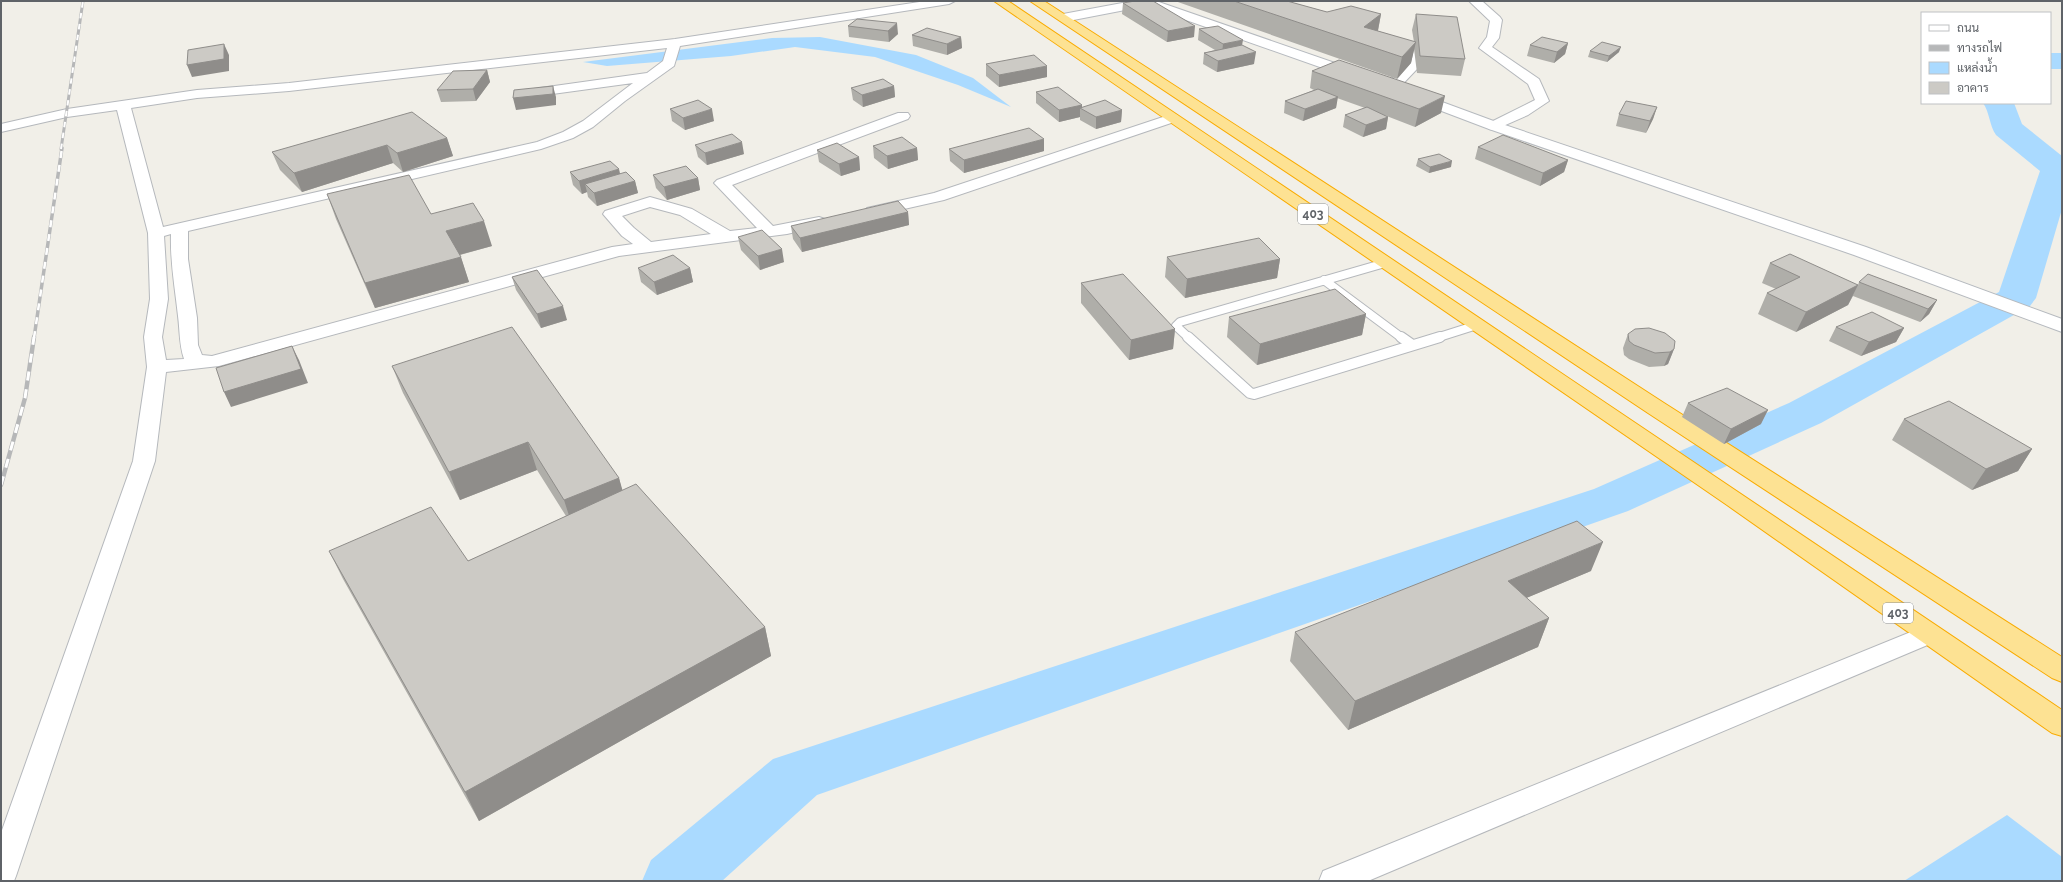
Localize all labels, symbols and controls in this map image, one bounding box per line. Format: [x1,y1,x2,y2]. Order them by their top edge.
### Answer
legend [1921,12,2051,104]
text: ถนน [1957,21,1980,35]
text: ทางรถไฟ [1957,40,2002,55]
text: แหล่งน้ำ [1957,57,1997,75]
text: อาคาร [1957,81,1989,95]
road number: 403 [1298,204,1328,224]
road number: 403 [1883,603,1913,623]

